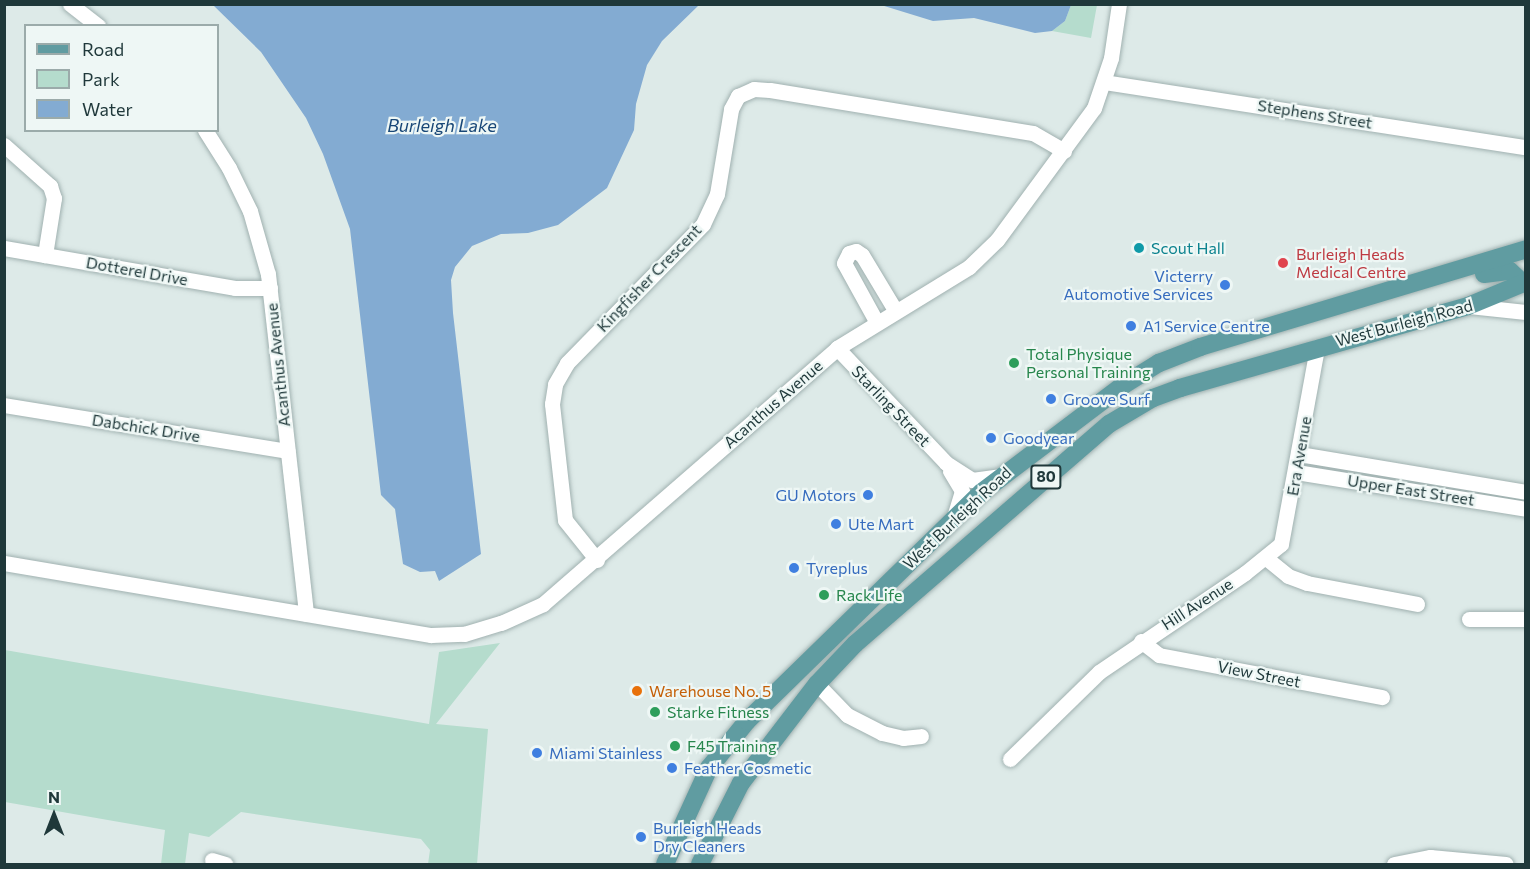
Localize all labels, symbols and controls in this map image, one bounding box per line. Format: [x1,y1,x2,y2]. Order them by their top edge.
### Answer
legend [24,24,219,132]
text: Road [82,38,124,60]
text: Park [82,68,120,90]
street label: Stephens Street [1256,95,1374,133]
text: Water [82,98,133,120]
water label: Burleigh Lake [387,114,497,136]
street label: Kingfisher Crescent [593,220,705,336]
place label: Scout Hall [1151,238,1225,258]
marker: Scout Hall [1132,241,1146,255]
place label: Burleigh Heads Medical Centre [1296,244,1406,282]
street label: Dotterel Drive [85,253,189,289]
marker: Burleigh Heads Medical Centre [1274,254,1292,272]
place label: Victerry Automotive Services [1064,266,1213,304]
marker: Victerry Automotive Services [1218,278,1232,292]
street label: West Burleigh Road [1333,295,1475,351]
street label: Acanthus Avenue [262,302,294,428]
place label: A1 Service Centre [1143,316,1270,336]
marker: A1 Service Centre [1124,319,1138,333]
place label: Total Physique Personal Training [1026,344,1151,382]
street label: Acanthus Avenue [720,356,826,452]
marker: Total Physique Personal Training [1007,356,1021,370]
street label: Starling Street [848,362,934,450]
place label: Groove Surf [1063,389,1150,409]
marker: Groove Surf [1044,392,1058,406]
street label: Dabchick Drive [91,410,201,446]
street label: Era Avenue [1283,415,1315,497]
place label: Goodyear [1003,428,1074,448]
marker: Goodyear [984,431,998,445]
street label: West Burleigh Road [899,463,1015,573]
road number: 80 [1030,465,1062,489]
street label: Upper East Street [1346,470,1476,510]
place label: GU Motors [775,485,856,505]
marker: GU Motors [861,488,875,502]
place label: Ute Mart [848,514,914,534]
marker: Ute Mart [829,517,843,531]
place label: Tyreplus [806,558,868,578]
marker: Tyreplus [787,561,801,575]
street label: Hill Avenue [1158,574,1236,634]
place label: Rack Life [836,585,902,605]
marker: Rack Life [817,588,831,602]
street label: View Street [1216,657,1302,691]
place label: Warehouse No. 5 [649,681,771,701]
marker: Warehouse No. 5 [630,684,644,698]
place label: Starke Fitness [667,702,769,722]
marker: Starke Fitness [648,705,662,719]
place label: F45 Training [687,736,777,756]
marker: F45 Training [668,739,682,753]
place label: Miami Stainless [549,743,662,763]
marker: Miami Stainless [530,746,544,760]
place label: Feather Cosmetic [684,758,812,778]
marker: Feather Cosmetic [665,761,679,775]
north arrow [24,785,84,845]
text: N [48,787,60,806]
place label: Burleigh Heads Dry Cleaners [653,818,761,856]
marker: Burleigh Heads Dry Cleaners [634,830,648,844]

